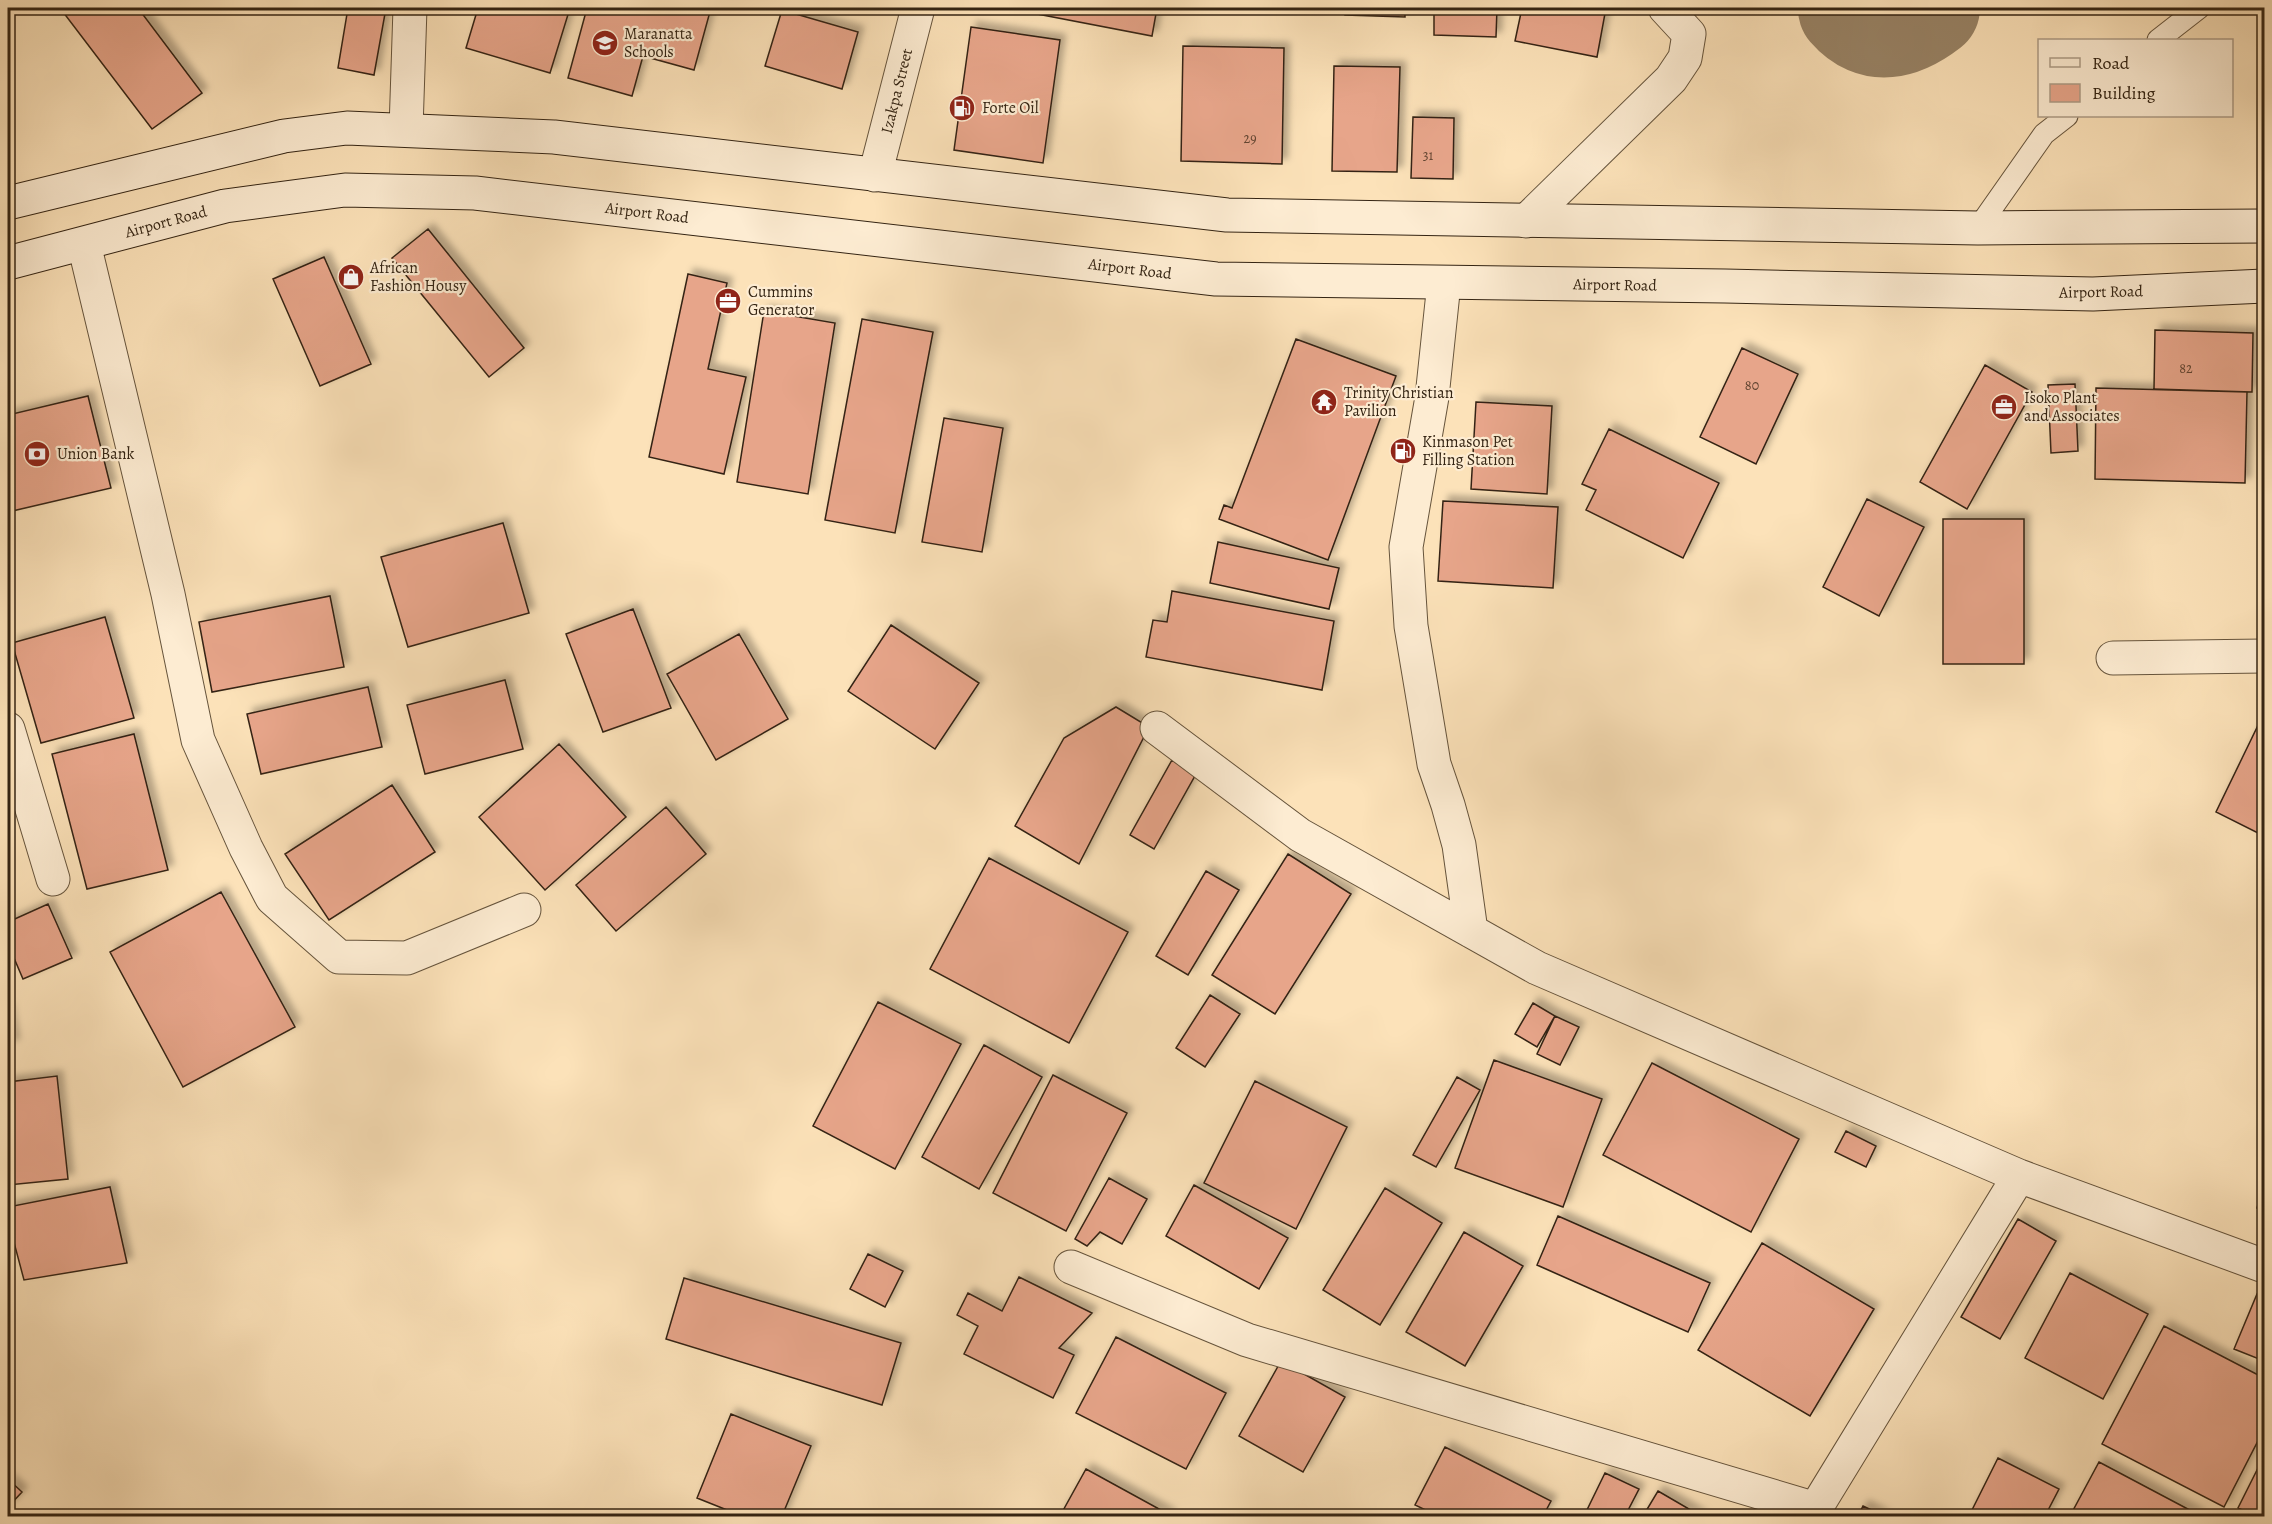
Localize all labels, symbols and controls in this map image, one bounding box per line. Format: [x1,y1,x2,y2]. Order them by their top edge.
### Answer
place label: Maranatta Schools [624,23,693,63]
school or university icon: Maranatta Schools [590,28,620,58]
legend [2038,39,2233,117]
street label: Izakpa Street [876,46,918,136]
text: Road [2092,51,2130,75]
text: Building [2092,81,2156,105]
fuel station icon: Forte Oil [947,93,977,123]
place label: Forte Oil [982,97,1039,119]
house number: 29 [1243,129,1257,148]
house number: 31 [1423,146,1434,165]
street label: Airport Road [603,197,690,229]
street label: Airport Road [122,200,210,244]
street label: Airport Road [1086,253,1173,285]
place label: African Fashion Housy [369,257,467,297]
shop icon: African Fashion Housy [336,262,366,292]
street label: Airport Road [1572,273,1658,297]
street label: Airport Road [2058,280,2144,304]
place label: Cummins Generator [748,281,814,321]
office icon: Cummins Generator [713,286,743,316]
house number: 82 [2179,359,2193,378]
house number: 80 [1745,376,1759,395]
place label: Trinity Christian Pavilion [1344,382,1454,422]
temple icon: Trinity Christian Pavilion [1309,387,1339,417]
place label: Isoko Plant and Associates [2024,387,2120,427]
office icon: Isoko Plant and Associates [1989,392,2019,422]
place label: Kinmason Pet Filling Station [1422,431,1515,471]
fuel station icon: Kinmason Pet Filling Station [1388,436,1418,466]
bank icon: Union Bank [22,439,52,469]
place label: Union Bank [57,443,135,465]

